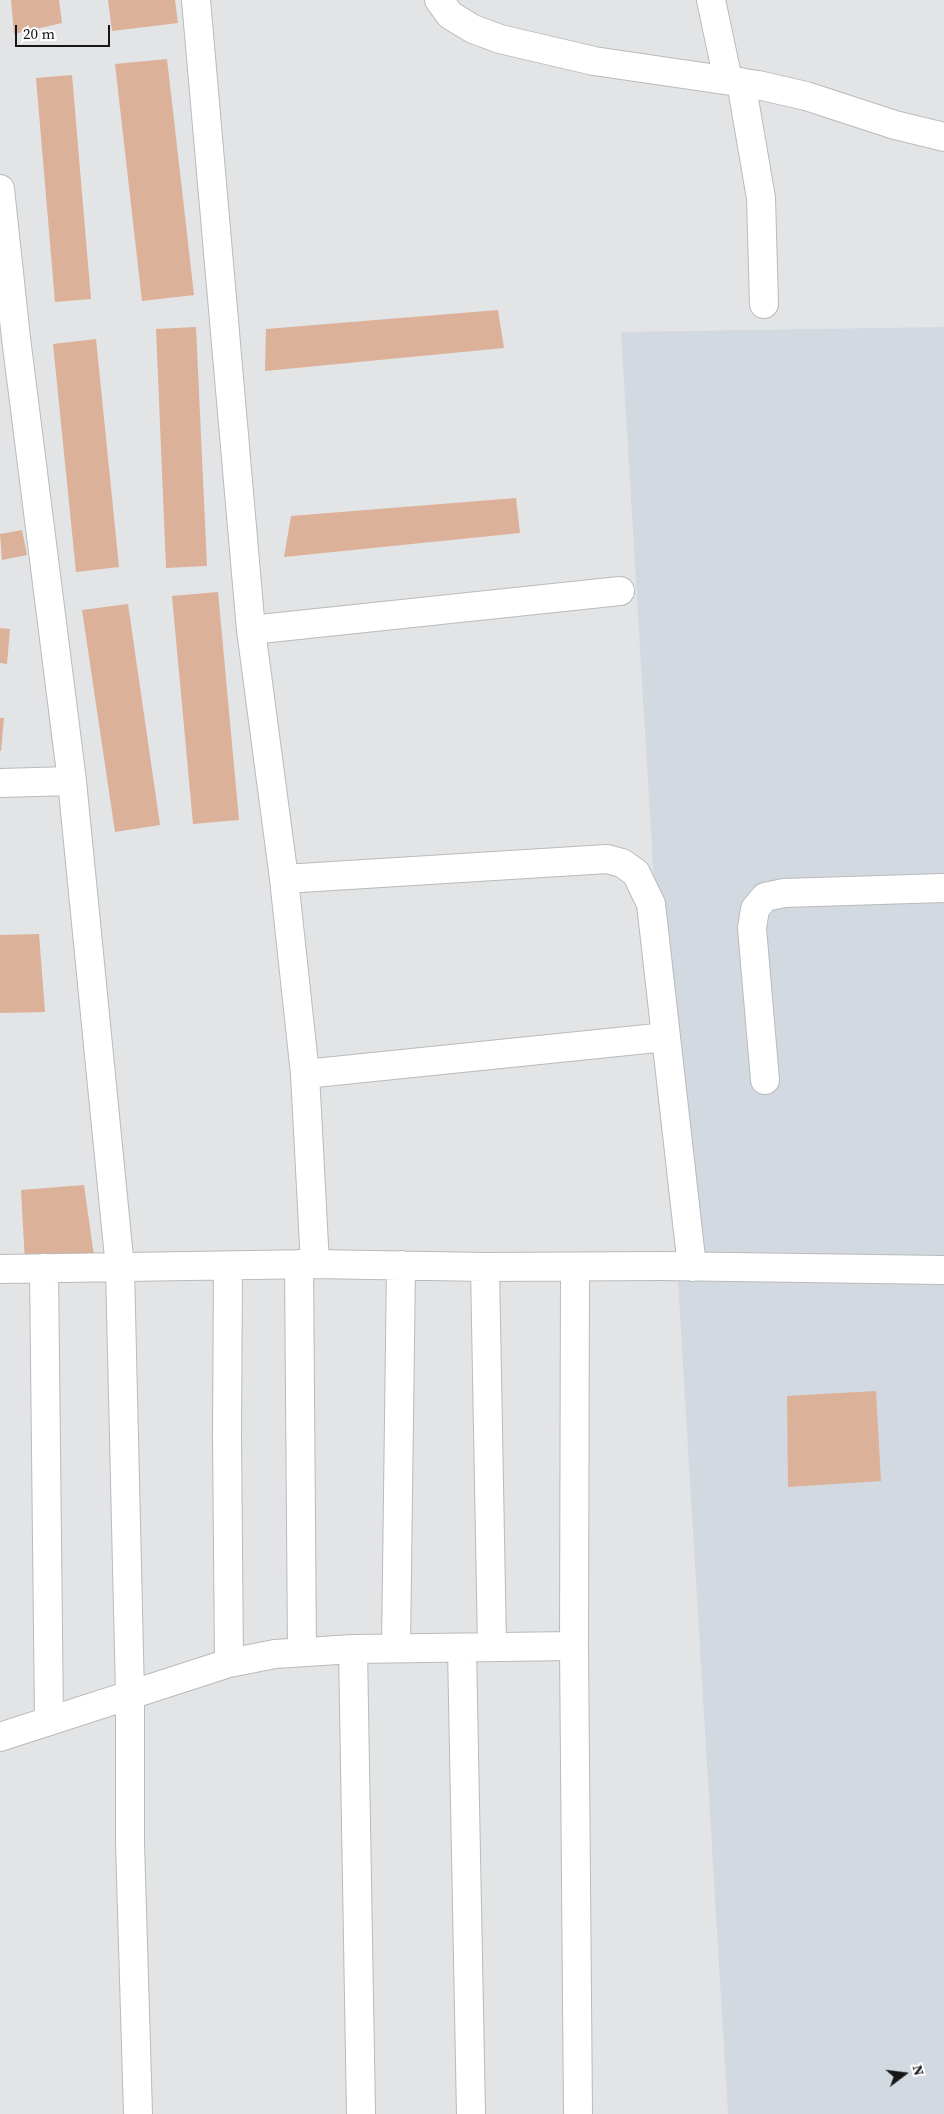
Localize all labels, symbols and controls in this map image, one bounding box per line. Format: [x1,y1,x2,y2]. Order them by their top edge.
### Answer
scale bar [18,15,112,47]
text: 20 m [23,23,55,44]
north arrow [879,2049,929,2099]
text: N [908,2063,929,2078]

